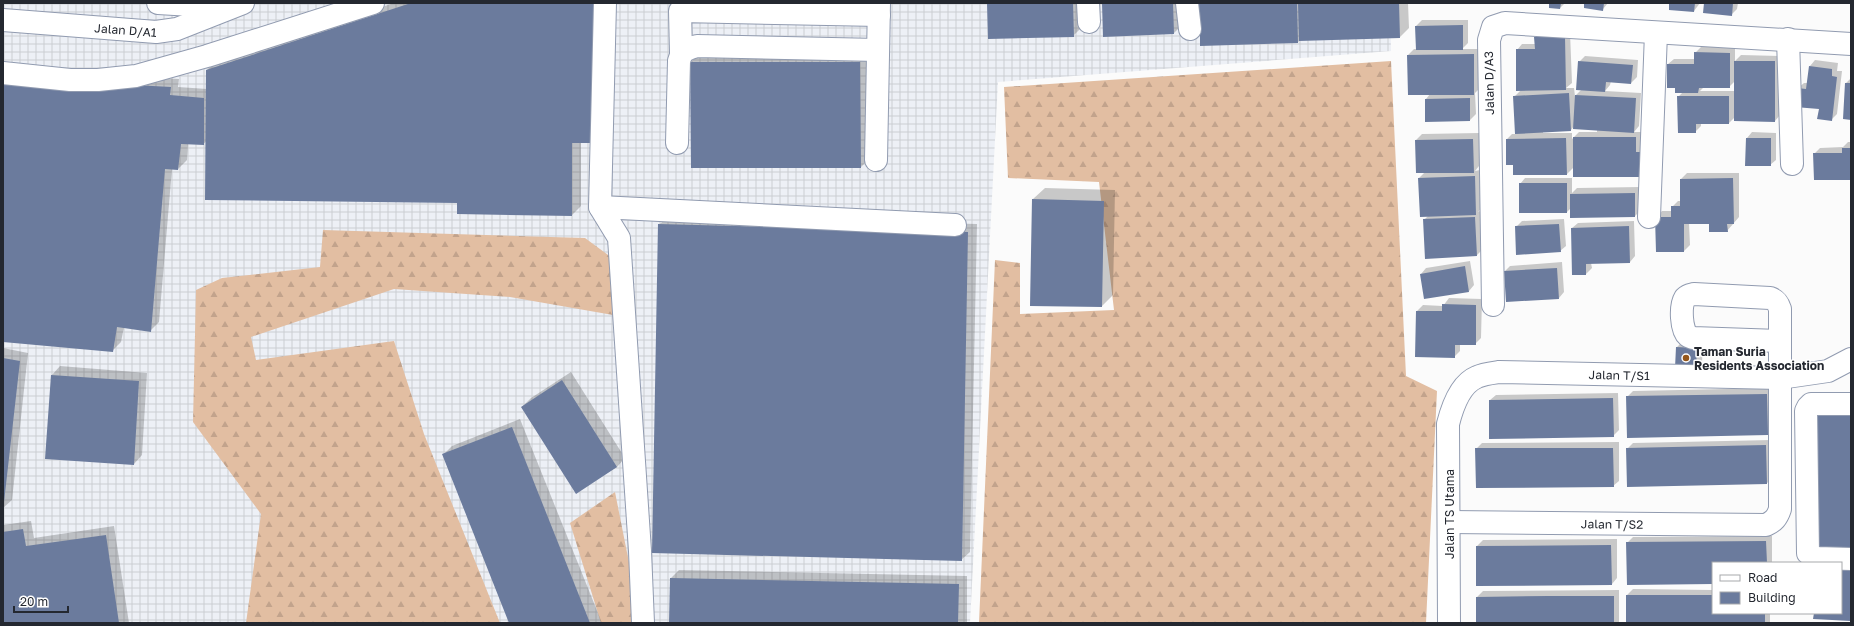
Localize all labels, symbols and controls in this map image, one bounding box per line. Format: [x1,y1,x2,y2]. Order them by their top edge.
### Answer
street label: Jalan D/A1 [94,20,158,40]
street label: Jalan D/A3 [1481,51,1497,115]
place label: Taman Suria Residents Association [1694,344,1824,373]
marker: Taman Suria Residents Association [1681,353,1691,363]
street label: Jalan T/S1 [1588,366,1650,383]
street label: Jalan TS Utama [1442,469,1457,559]
street label: Jalan T/S2 [1581,516,1643,531]
legend [1712,562,1842,614]
text: Road [1748,570,1777,585]
scale bar [14,588,68,614]
text: Building [1748,590,1796,605]
text: 20 m [20,594,48,609]

